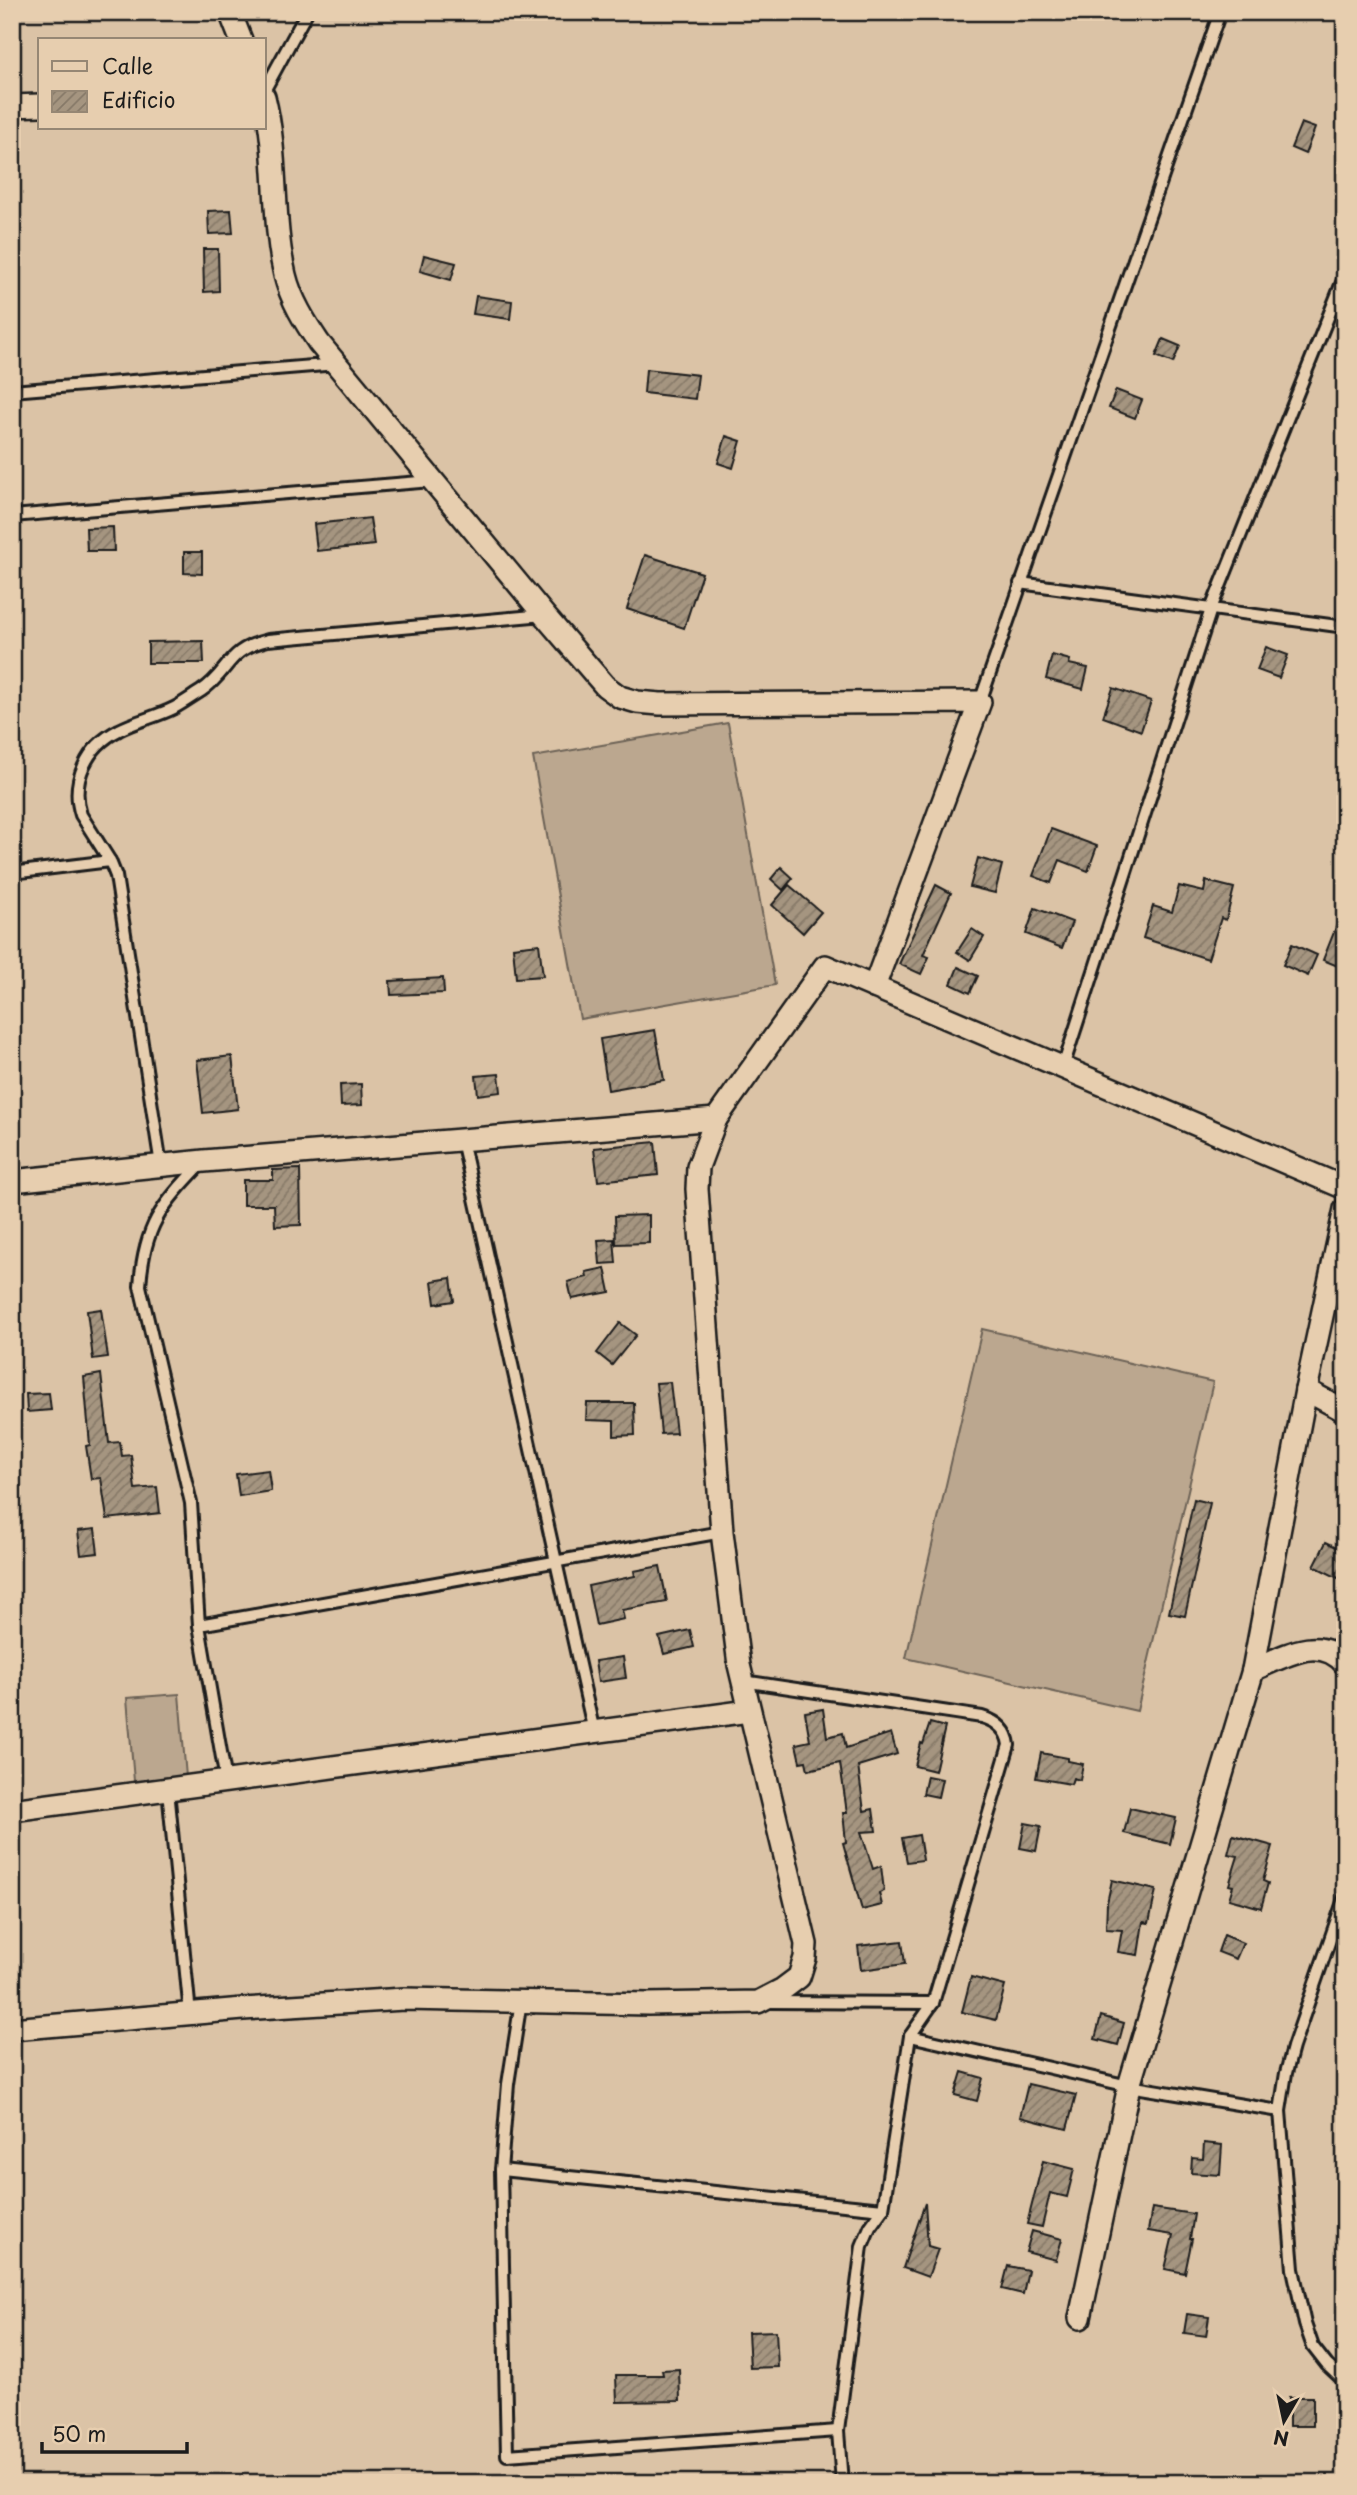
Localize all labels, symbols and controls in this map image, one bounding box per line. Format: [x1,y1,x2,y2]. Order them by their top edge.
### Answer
legend [38,38,266,130]
text: Calle [102,49,153,81]
text: Edificio [102,83,175,115]
north arrow [1248,2386,1318,2456]
scale bar [42,2411,187,2455]
text: 50 m [52,2417,106,2449]
text: N [1272,2424,1291,2454]

